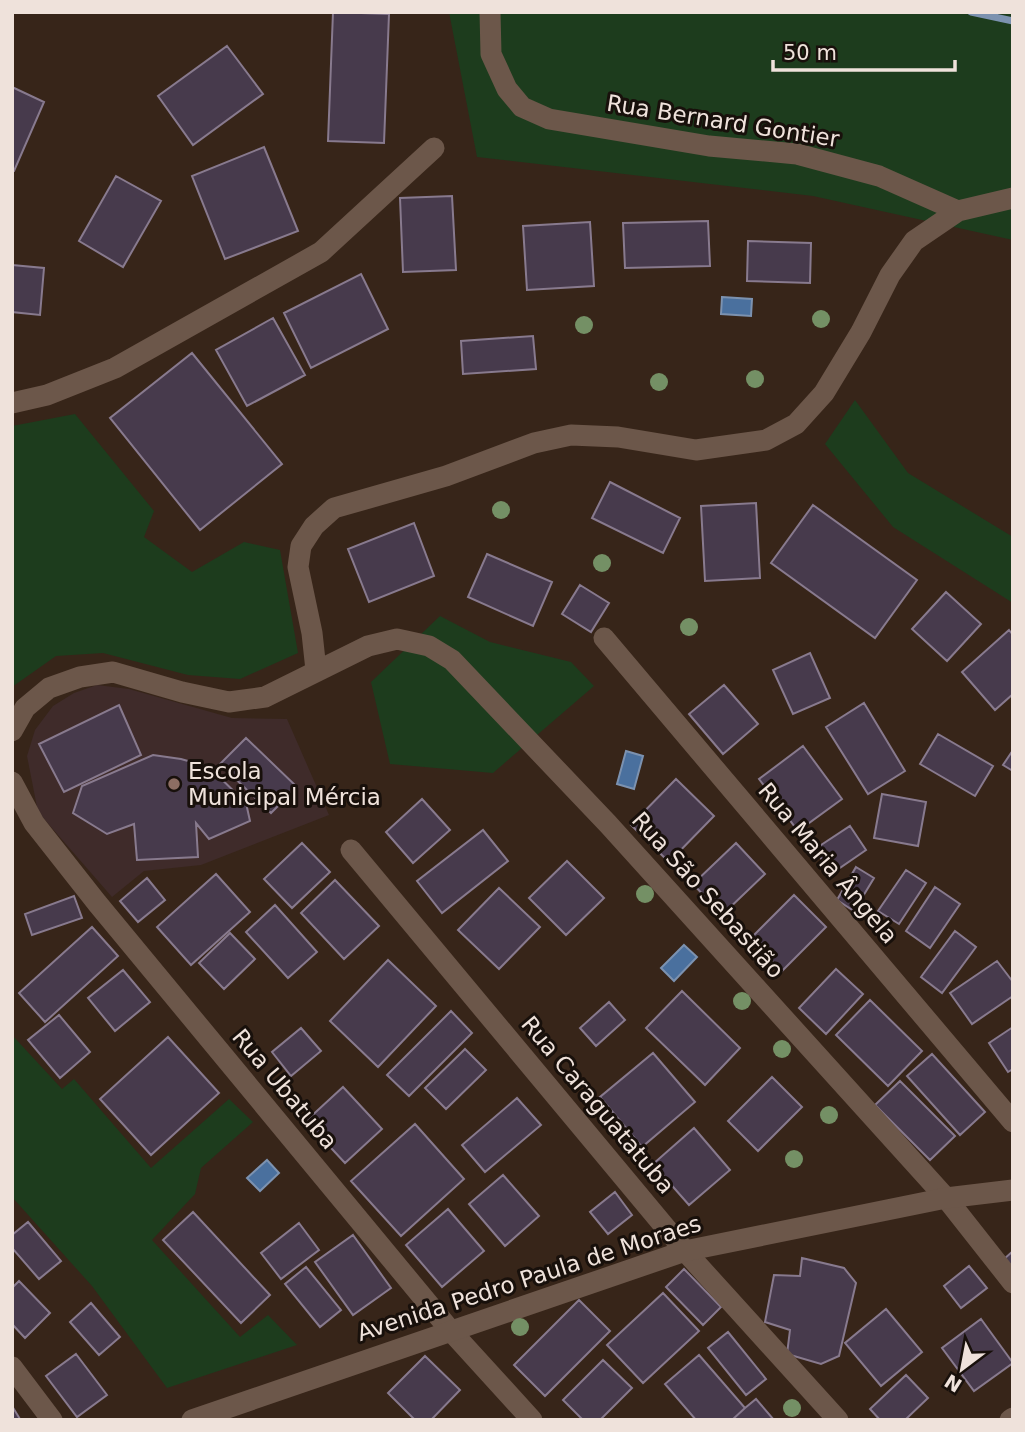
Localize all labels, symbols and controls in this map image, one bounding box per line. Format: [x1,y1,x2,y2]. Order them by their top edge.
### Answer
scale bar [773,28,955,72]
text: 50 m [783,41,837,65]
street label: Rua Bernard Gontier [605,90,842,152]
place label: Escola Municipal Mércia [188,758,381,810]
marker: Escola Municipal Mércia [166,776,182,792]
street label: Rua Maria Ângela [753,777,904,949]
street label: Rua São Sebastião [627,807,789,983]
street label: Rua Caraguatatuba [516,1011,680,1199]
street label: Rua Ubatuba [227,1024,343,1154]
street label: Avenida Pedro Paula de Moraes [354,1210,704,1346]
north arrow [927,1334,997,1404]
text: N [940,1370,966,1397]

